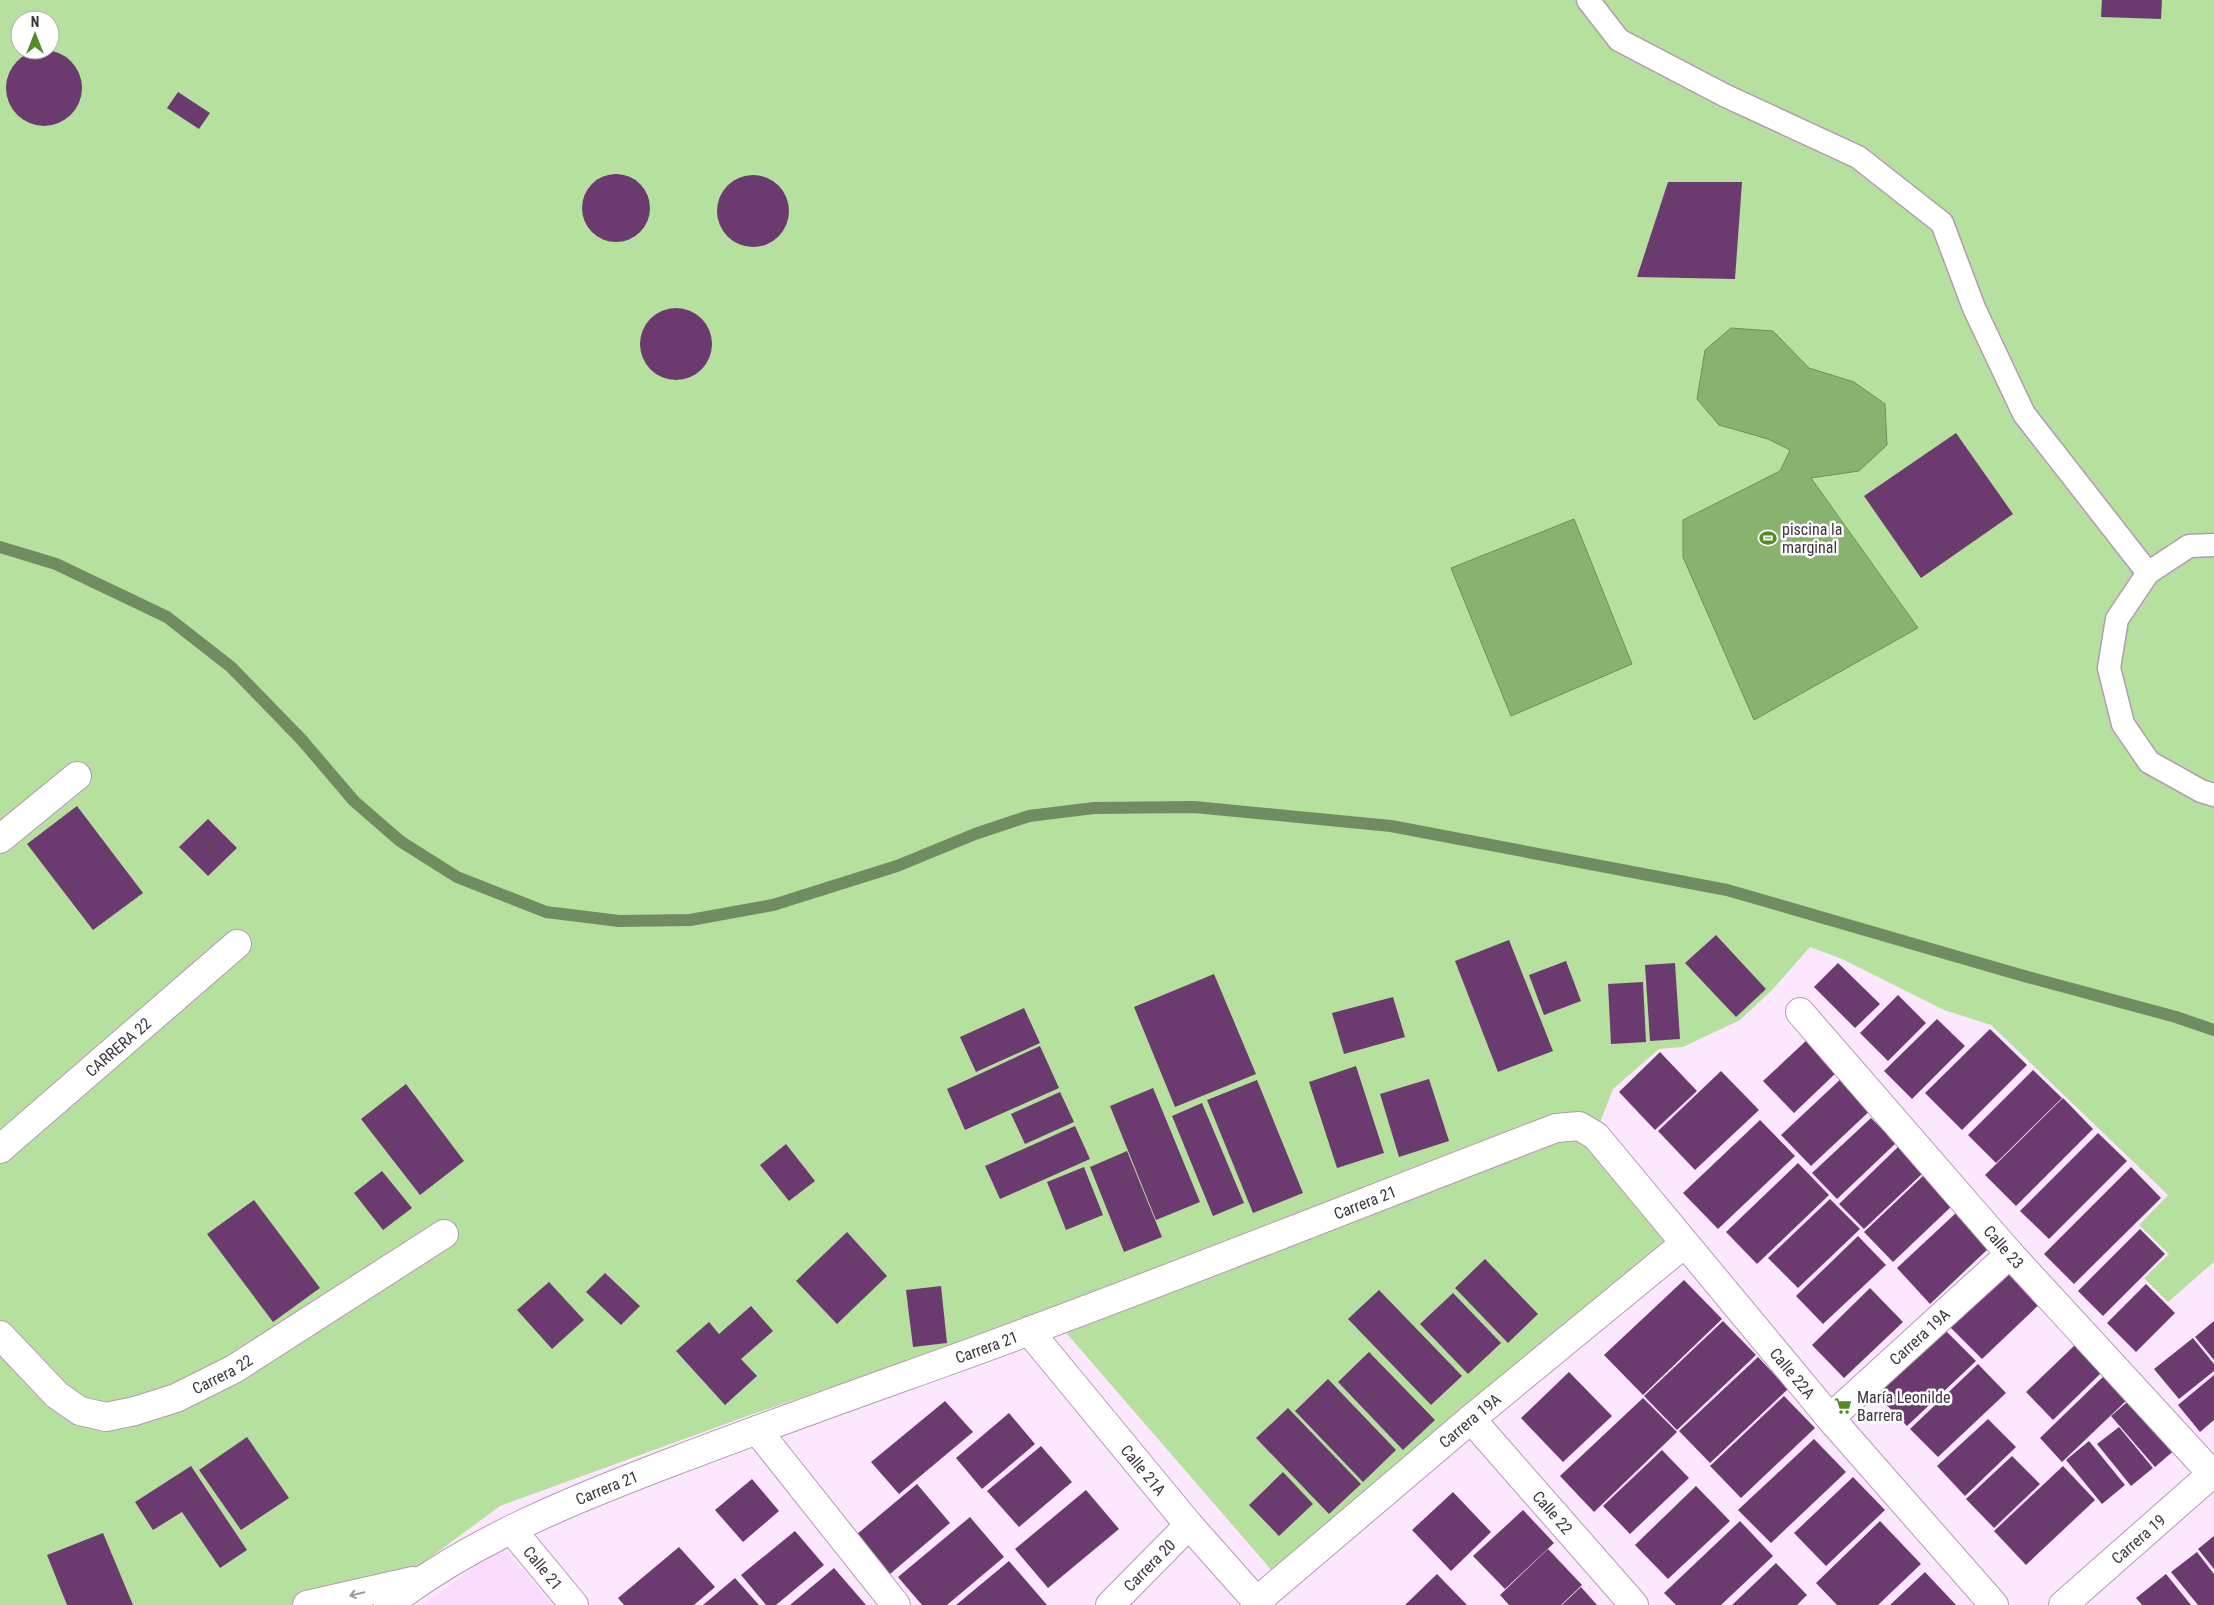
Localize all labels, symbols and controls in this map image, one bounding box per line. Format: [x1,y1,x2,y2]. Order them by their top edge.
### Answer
north arrow [10,10,60,60]
text: N [31,14,39,30]
place label: piscina la marginal [1782,520,1842,557]
sports icon: piscina la marginal [1758,528,1778,548]
street label: CARRERA 22 [81,1013,155,1080]
street label: Carrera 21 [1331,1181,1399,1223]
street label: Calle 23 [1980,1221,2028,1272]
street label: Carrera 19A [1885,1304,1953,1369]
street label: Carrera 21 [952,1327,1020,1367]
street label: Calle 22A [1766,1344,1819,1402]
street label: Carrera 22 [189,1350,256,1398]
place label: María Leonilde Barrera [1857,1388,1950,1425]
street label: Carrera 19A [1435,1389,1504,1452]
supermarket icon: María Leonilde Barrera [1833,1396,1853,1416]
street label: Calle 21A [1117,1441,1170,1499]
street label: Carrera 21 [573,1466,641,1509]
street label: Calle 22 [1529,1487,1577,1538]
street label: Carrera 19 [2107,1510,2169,1568]
street label: Carrera 20 [1120,1535,1179,1595]
street label: Calle 21 [520,1542,567,1594]
one-way arrow [350,1590,366,1599]

